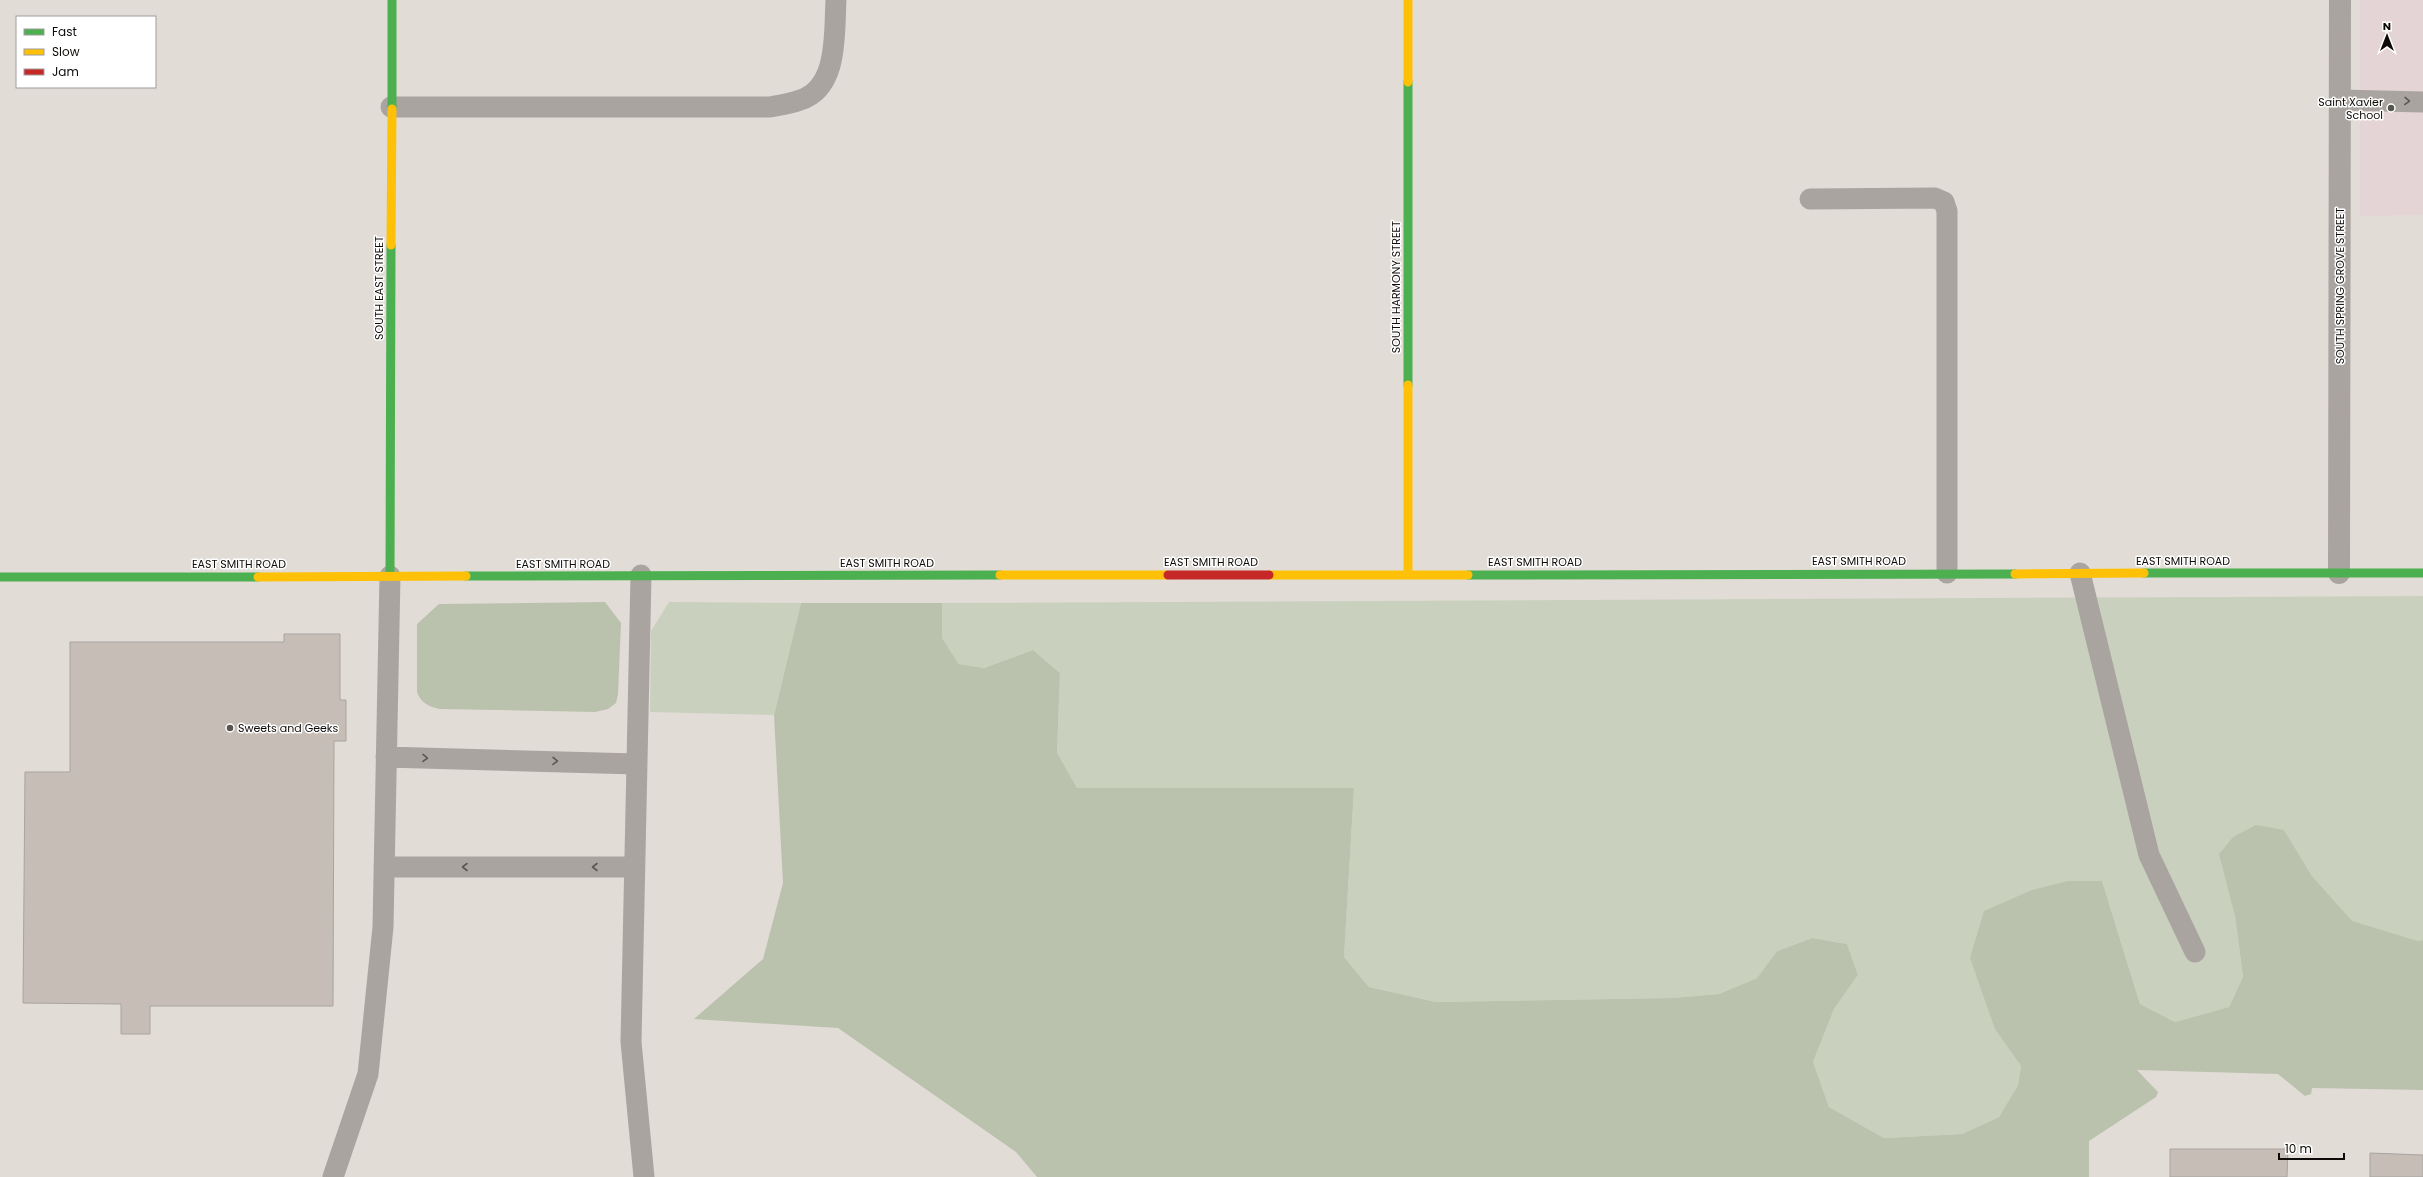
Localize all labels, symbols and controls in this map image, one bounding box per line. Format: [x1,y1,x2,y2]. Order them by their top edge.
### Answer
legend [16,16,156,88]
north arrow [2367,16,2407,56]
text: N [2383,18,2391,34]
text: Fast [52,23,77,40]
text: Slow [52,43,80,60]
text: Jam [52,63,79,80]
place label: Saint Xavier School [2318,94,2383,123]
one-way arrow [2404,97,2410,105]
marker: Saint Xavier School [2386,103,2396,113]
street label: SOUTH SPRING GROVE STREET [2332,208,2348,364]
street label: SOUTH HARMONY STREET [1388,221,1404,353]
street label: SOUTH EAST STREET [371,236,387,340]
street label: EAST SMITH ROAD [1812,553,1906,569]
street label: EAST SMITH ROAD [2136,553,2230,569]
street label: EAST SMITH ROAD [1164,554,1258,570]
street label: EAST SMITH ROAD [1488,554,1582,570]
street label: EAST SMITH ROAD [840,555,934,571]
street label: EAST SMITH ROAD [192,556,286,572]
street label: EAST SMITH ROAD [516,556,610,572]
place label: Sweets and Geeks [238,720,339,736]
marker: Sweets and Geeks [225,723,235,733]
one-way arrow [422,754,428,762]
one-way arrow [552,757,558,766]
one-way arrow [462,863,468,871]
one-way arrow [592,863,598,871]
scale bar [2279,1135,2344,1161]
text: 10 m [2285,1140,2312,1157]

